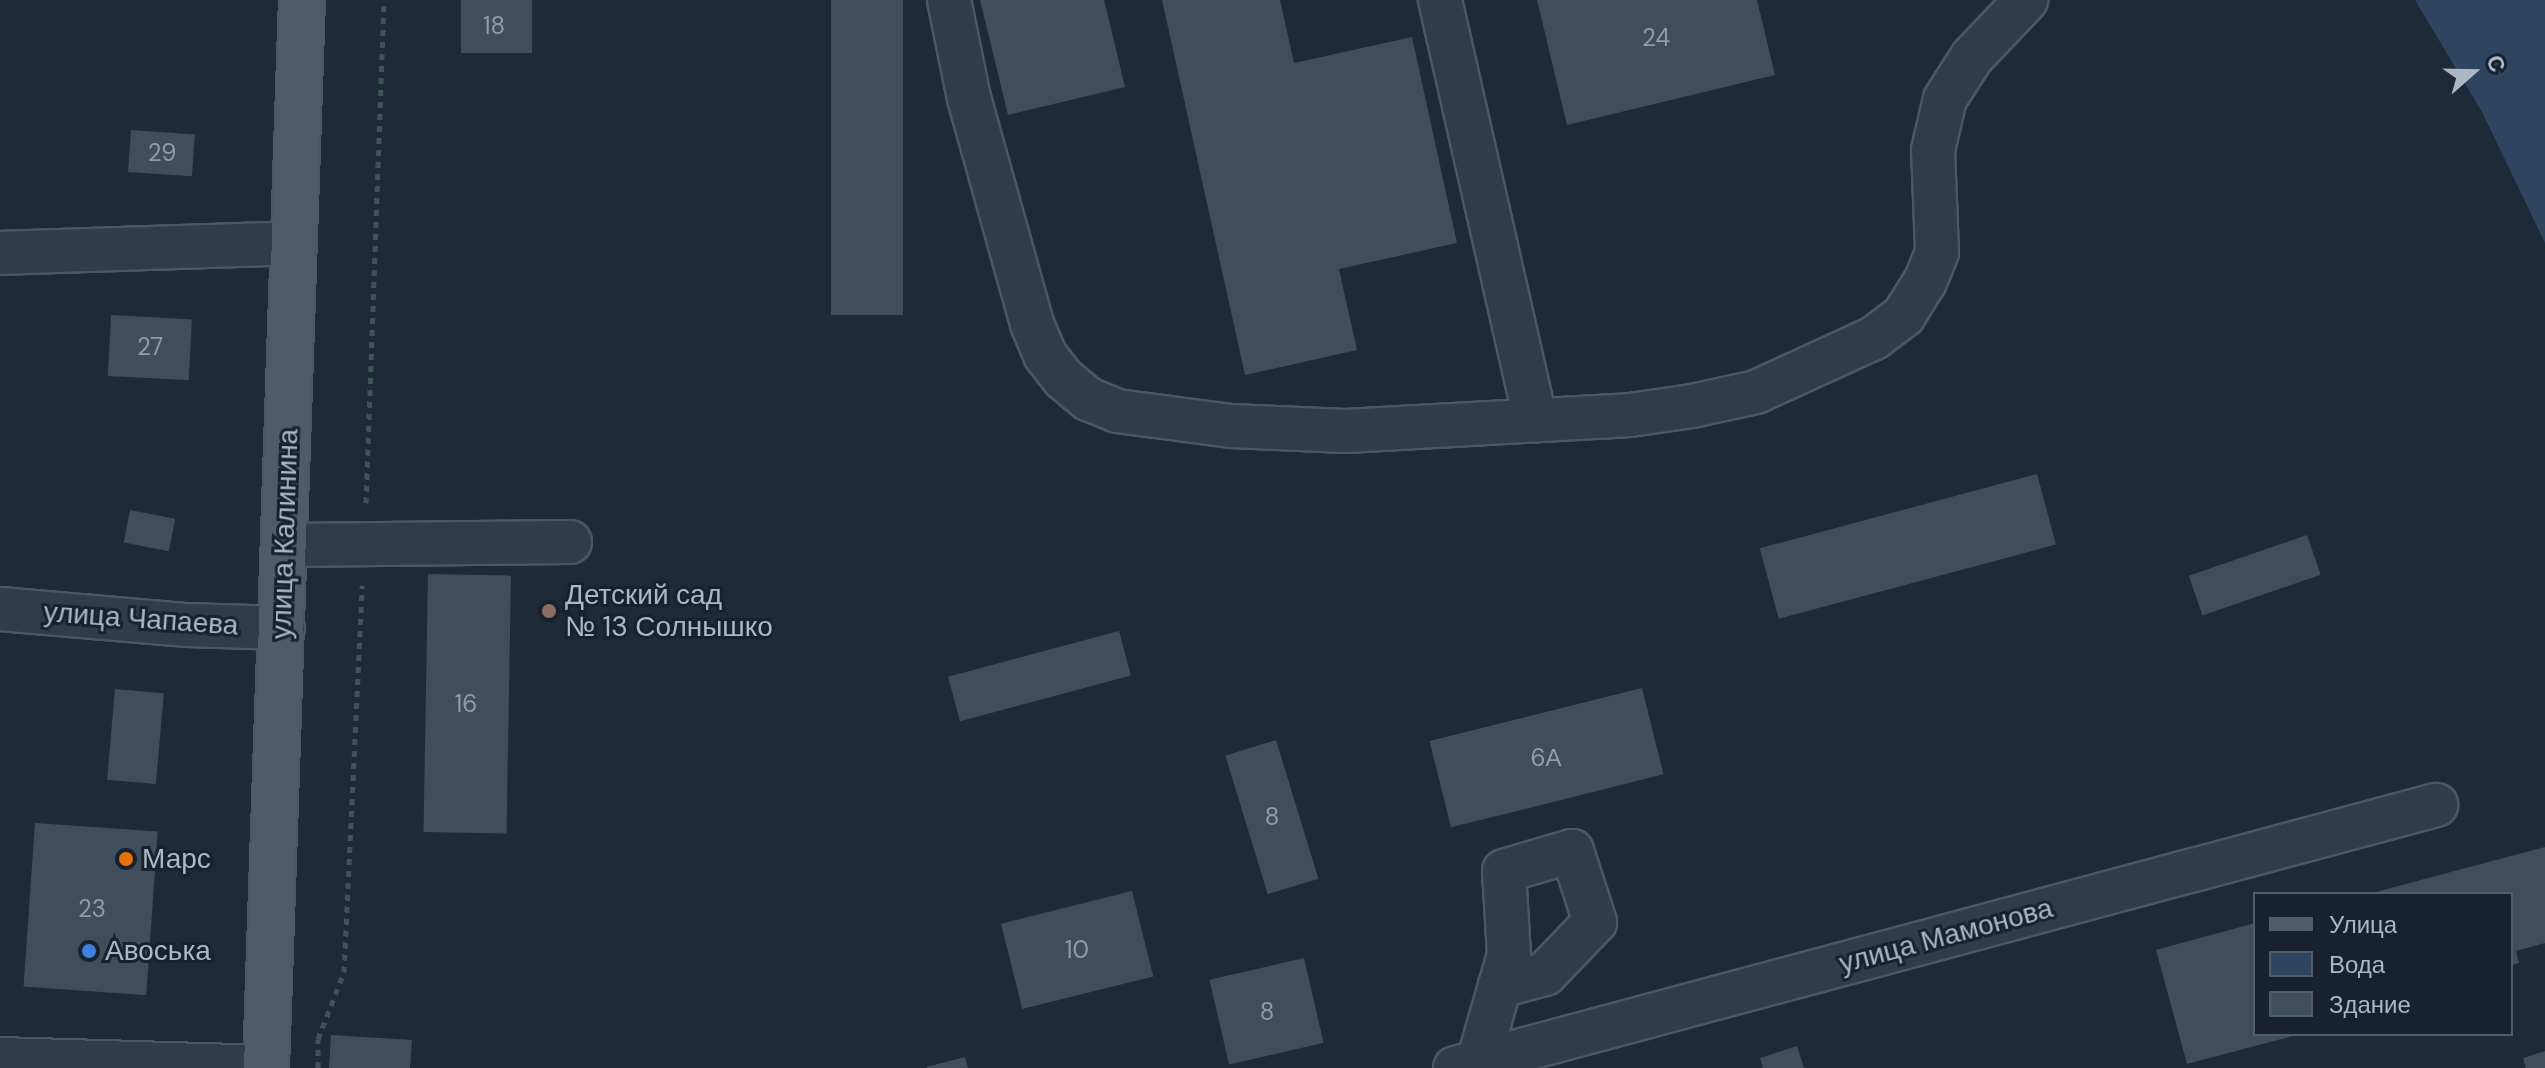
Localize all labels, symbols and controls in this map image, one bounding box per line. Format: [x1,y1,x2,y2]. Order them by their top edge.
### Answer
house number: 18 [483,12,505,40]
house number: 24 [1642,24,1670,52]
north arrow [2433,32,2513,112]
text: С [2480,51,2512,76]
house number: 29 [148,139,176,167]
house number: 27 [137,333,163,361]
street label: улица Калинина [265,428,305,640]
place label: Детский сад № 13 Солнышко [565,578,773,644]
street label: улица Чапаева [43,595,239,643]
marker: Детский сад № 13 Солнышко [540,602,558,620]
house number: 16 [455,690,477,718]
house number: 6А [1530,744,1562,772]
house number: 8 [1265,803,1279,831]
place label: Марс [142,842,211,876]
marker: Марс [117,850,135,868]
street label: улица Мамонова [1836,891,2056,981]
legend [2253,892,2513,1036]
house number: 23 [78,895,106,923]
text: Улица [2329,909,2397,940]
place label: Авоська [105,934,211,968]
house number: 10 [1065,936,1089,964]
marker: Авоська [80,942,98,960]
text: Вода [2329,949,2385,980]
text: Здание [2329,989,2411,1020]
house number: 8 [1260,998,1274,1026]

